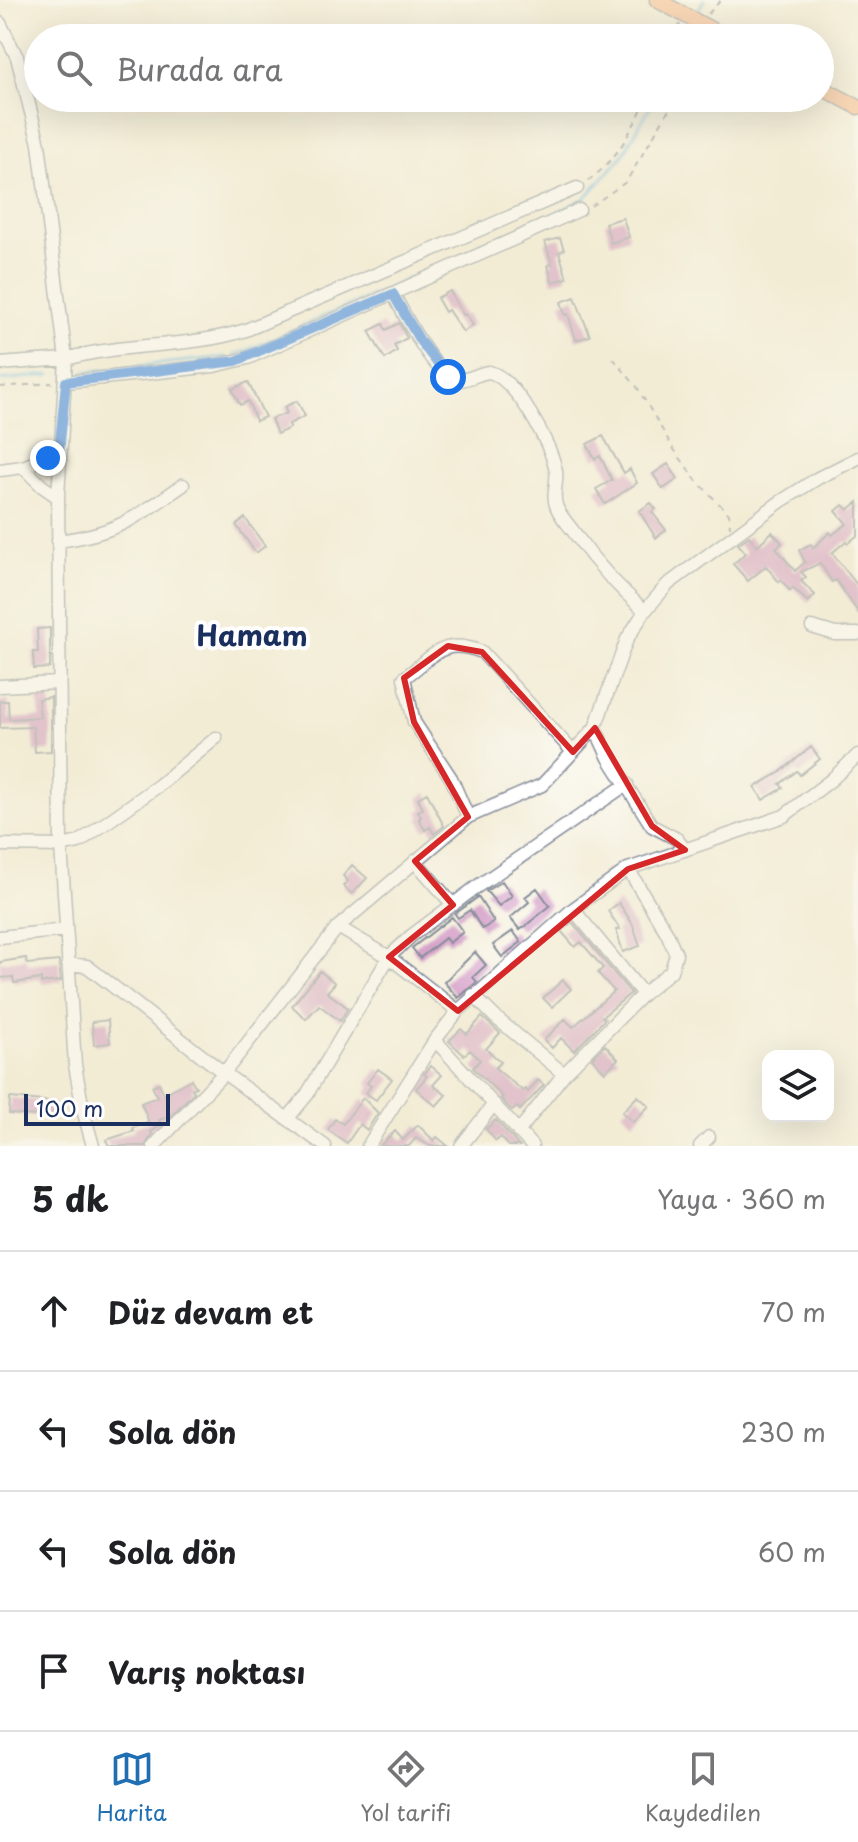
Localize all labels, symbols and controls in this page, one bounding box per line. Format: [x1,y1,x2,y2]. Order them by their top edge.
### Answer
search box [24,24,834,112]
icon: search [52,46,96,90]
text: Burada ara [116,46,282,91]
route start [430,359,466,395]
route end [30,440,66,476]
district label: Hamam [196,613,308,656]
map controls [762,1050,834,1122]
button: layers [762,1050,834,1122]
scale bar [24,1090,170,1126]
text: 100 m [36,1091,103,1124]
text: 5 dk [32,1172,109,1224]
text: Yaya · 360 m [657,1179,826,1218]
icon: ahead [32,1289,76,1333]
text: Düz devam et [108,1289,313,1334]
text: 70 m [761,1292,826,1331]
icon: left [32,1409,76,1453]
text: Sola dön [108,1409,237,1454]
text: 230 m [741,1412,826,1451]
icon: left [32,1529,76,1573]
text: Sola dön [108,1529,237,1574]
text: 60 m [758,1532,826,1571]
icon: arrive [32,1649,76,1693]
text: Varış noktası [108,1649,305,1694]
tab: Harita [97,1747,167,1828]
tab: Yol tarifi [360,1747,451,1828]
tab: Kaydedilen [645,1747,761,1828]

